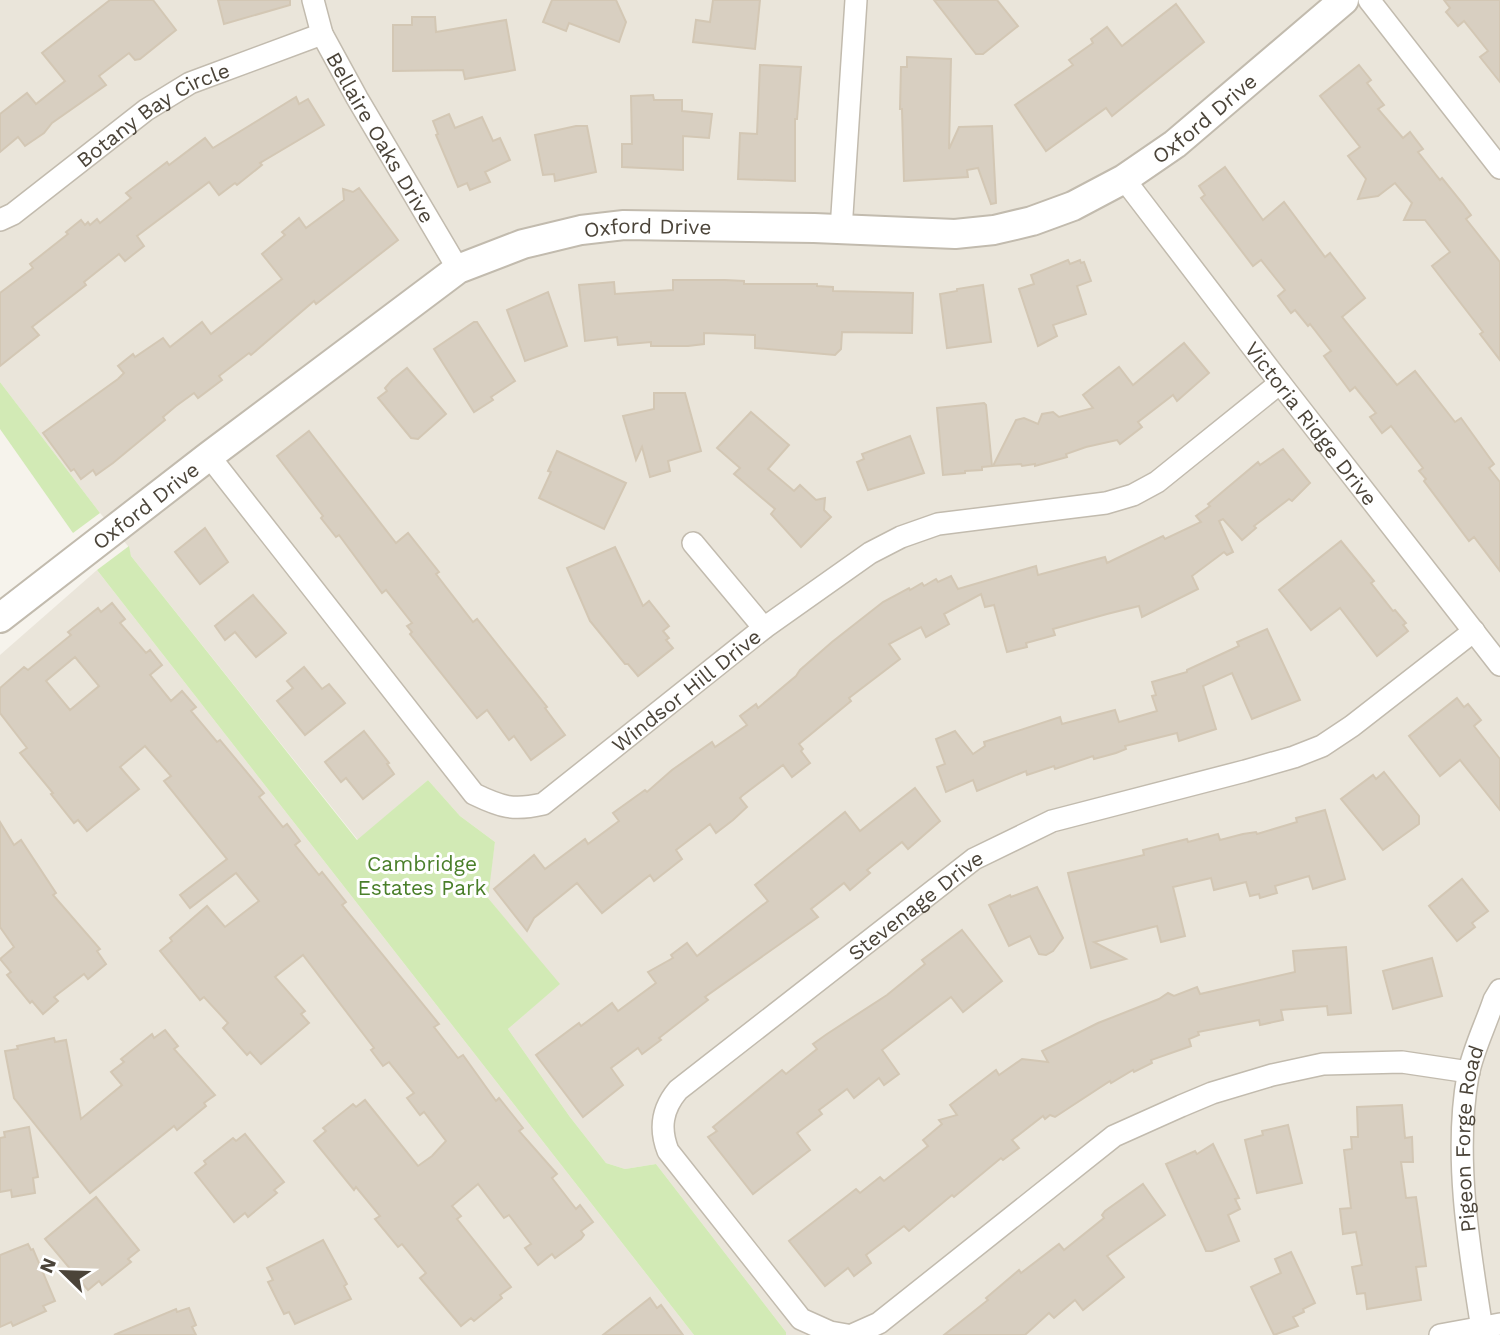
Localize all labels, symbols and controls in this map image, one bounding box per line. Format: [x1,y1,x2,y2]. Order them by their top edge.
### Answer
street label: Bellaire Oaks Drive [322,47,440,227]
street label: Botany Bay Circle [71,57,233,172]
street label: Oxford Drive [1147,68,1261,168]
street label: Oxford Drive [582,212,712,242]
street label: Victoria Ridge Drive [1240,336,1383,510]
street label: Oxford Drive [87,456,204,554]
street label: Windsor Hill Drive [606,623,766,757]
street label: Stevenage Drive [843,844,987,965]
park label: Cambridge Estates Park [357,851,487,900]
street label: Pigeon Forge Road [1450,1042,1488,1234]
north arrow [28,1237,98,1307]
text: N [34,1255,61,1277]

